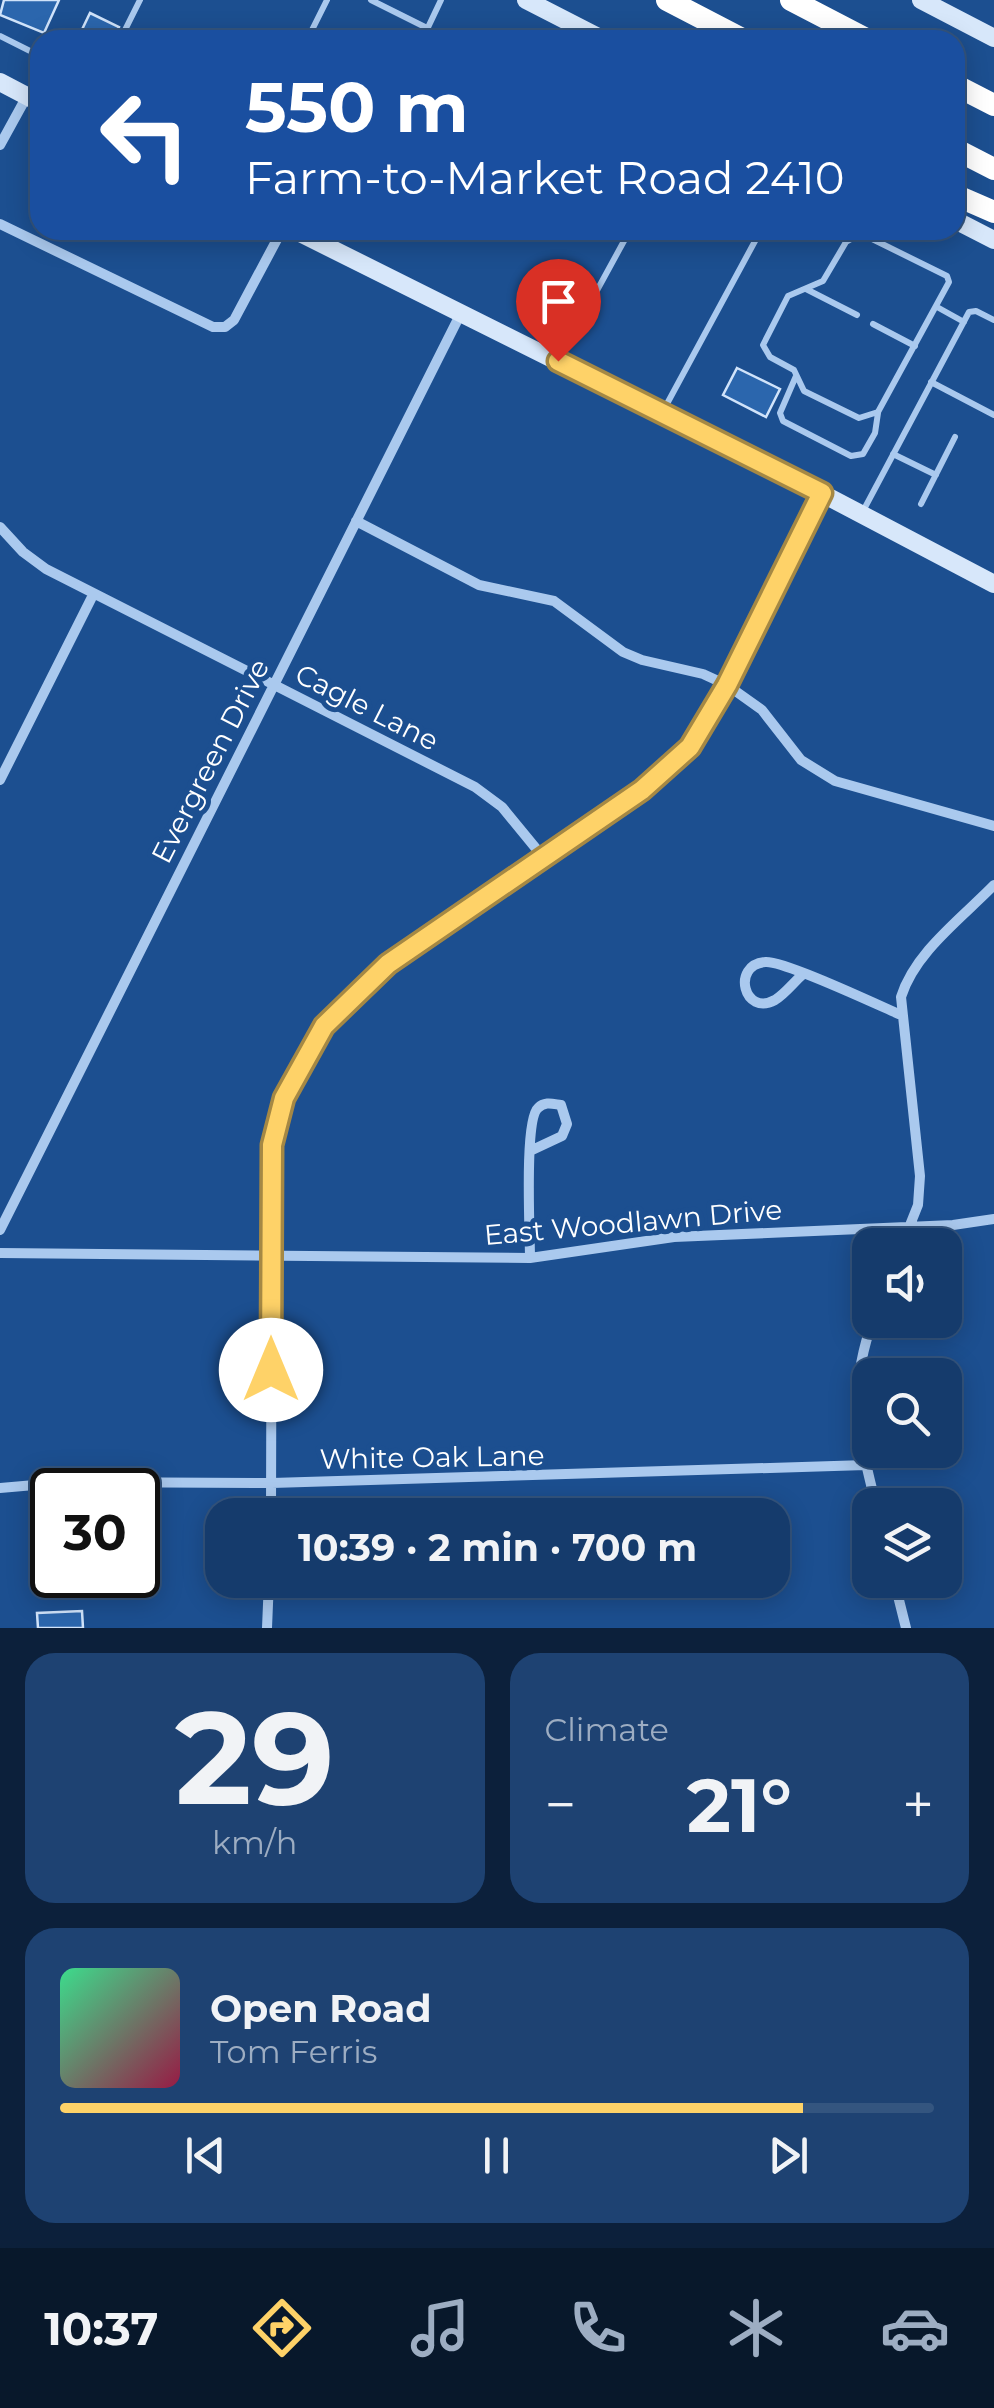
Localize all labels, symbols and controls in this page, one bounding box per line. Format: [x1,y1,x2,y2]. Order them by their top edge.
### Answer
text: 550 m [245,64,469,150]
icon: left [80,70,210,200]
text: Farm-to-Market Road 2410 [245,150,845,205]
pin [516,259,601,362]
icon: arrive [531,274,586,329]
street label: Evergreen Drive [144,653,276,869]
street label: Cagle Lane [290,656,444,758]
street label: East Woodlawn Drive [483,1192,783,1252]
map controls [852,1228,962,1598]
button: sound [852,1228,962,1338]
position arrow [219,1318,323,1422]
button: search [852,1358,962,1468]
street label: White Oak Lane [319,1438,545,1476]
speed limit sign: 30 [30,1468,160,1598]
button: layers [852,1488,962,1598]
text: 10:39 · 2 min · 700 m [298,1524,697,1571]
text: 29 [175,1678,335,1837]
text: Climate [545,1710,669,1749]
text: 21° [687,1759,792,1851]
text: − [545,1771,576,1838]
text: + [902,1771,934,1838]
text: km/h [212,1823,297,1862]
text: Open Road [210,1985,432,2032]
text: Tom Ferris [210,2032,377,2071]
icon: previous [178,2128,233,2183]
icon: pause [469,2128,524,2183]
icon: next [761,2128,816,2183]
icon: directions [247,2293,317,2363]
icon: music [405,2293,475,2363]
icon: phone [563,2293,633,2363]
icon: climate [721,2293,791,2363]
icon: car [880,2293,950,2363]
text: 10:37 [44,2301,158,2356]

